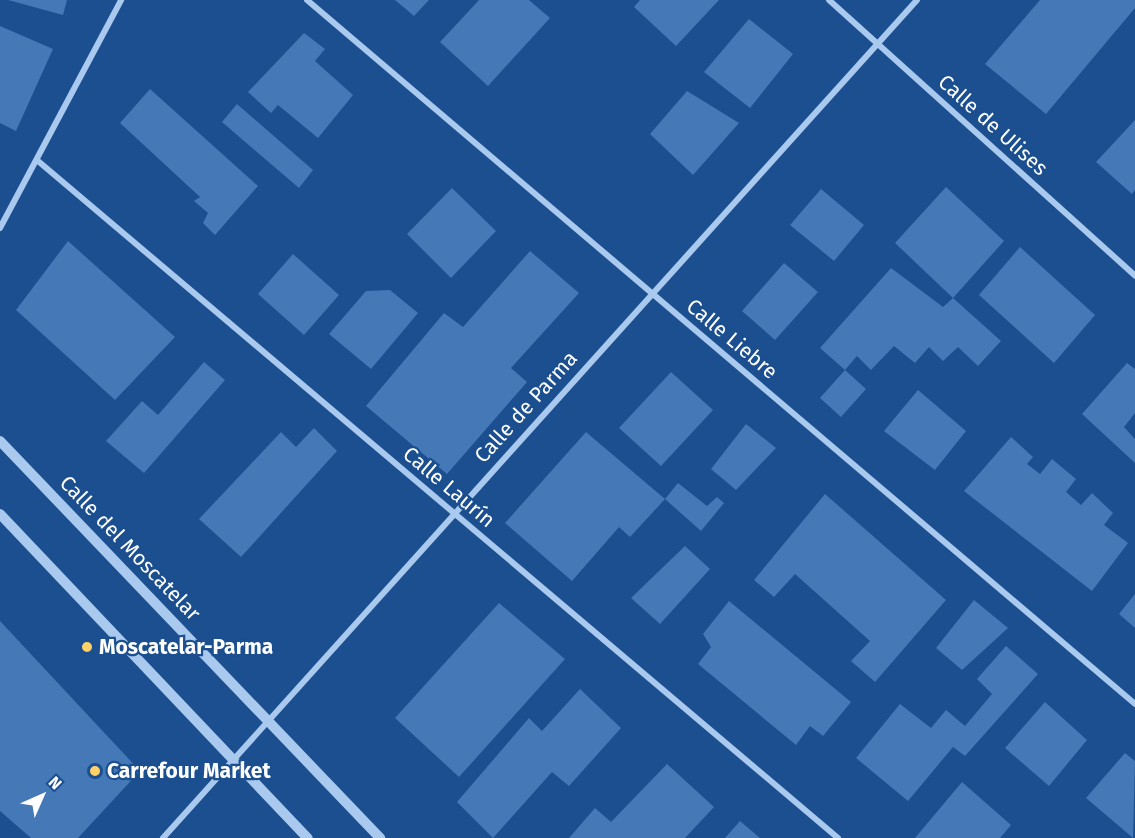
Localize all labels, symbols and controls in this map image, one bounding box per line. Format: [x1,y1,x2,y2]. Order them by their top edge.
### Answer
street label: Calle de Ulises [933,69,1053,181]
street label: Calle Liebre [681,294,783,384]
street label: Calle de Parma [469,346,583,468]
street label: Calle Laurín [398,441,500,533]
street label: Calle del Moscatelar [54,470,206,626]
place label: Moscatelar-Parma [99,634,273,660]
marker: Moscatelar-Parma [80,640,94,654]
place label: Carrefour Market [107,758,271,784]
marker: Carrefour Market [88,764,102,778]
north arrow [12,766,72,826]
text: N [45,772,66,793]

